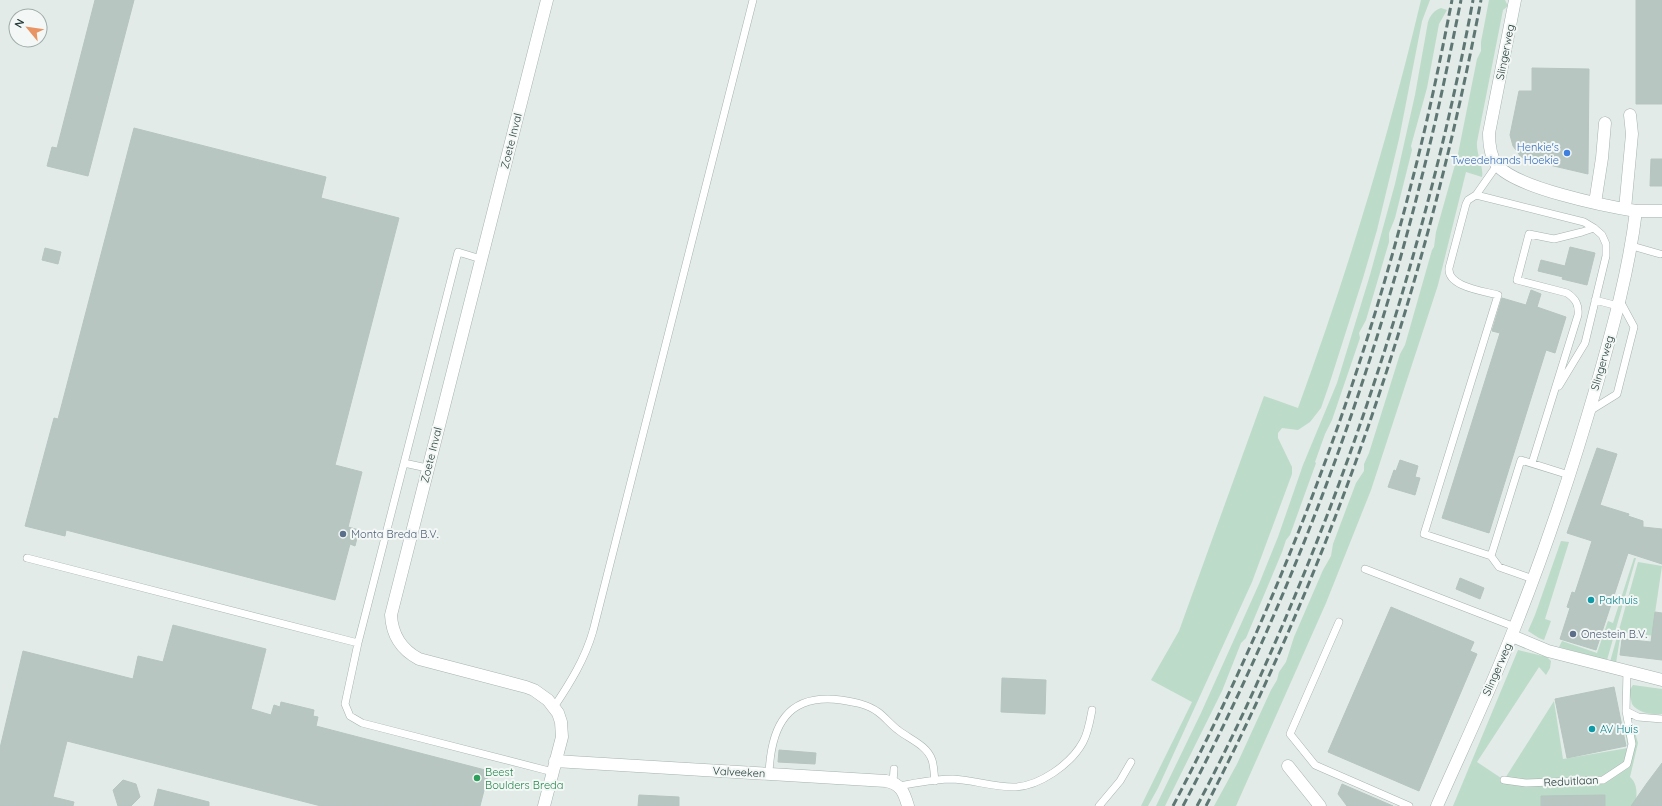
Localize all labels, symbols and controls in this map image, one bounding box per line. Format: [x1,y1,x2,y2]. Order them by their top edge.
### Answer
north arrow [8,8,48,48]
text: N [11,16,27,30]
street label: Slingerweg [1493,23,1517,81]
street label: Zoete Inval [497,112,525,170]
place label: Henkie's Tweedehands Hoekie [1451,140,1559,167]
marker: Henkie's Tweedehands Hoekie [1562,148,1572,158]
street label: Slingerweg [1588,334,1616,392]
street label: Zoete Inval [417,426,445,484]
place label: Monta Breda B.V. [351,527,439,541]
marker: Monta Breda B.V. [338,529,348,539]
place label: Pakhuis [1599,593,1638,607]
marker: Pakhuis [1586,595,1596,605]
place label: Onestein B.V. [1581,627,1647,641]
marker: Onestein B.V. [1568,629,1578,639]
street label: Slingerweg [1479,640,1515,698]
place label: AV Huis [1600,722,1638,736]
marker: AV Huis [1587,724,1597,734]
street label: Valveeken [712,764,766,780]
place label: Beest Boulders Breda [485,765,563,792]
marker: Beest Boulders Breda [472,773,482,783]
street label: Reduitlaan [1543,773,1599,789]

